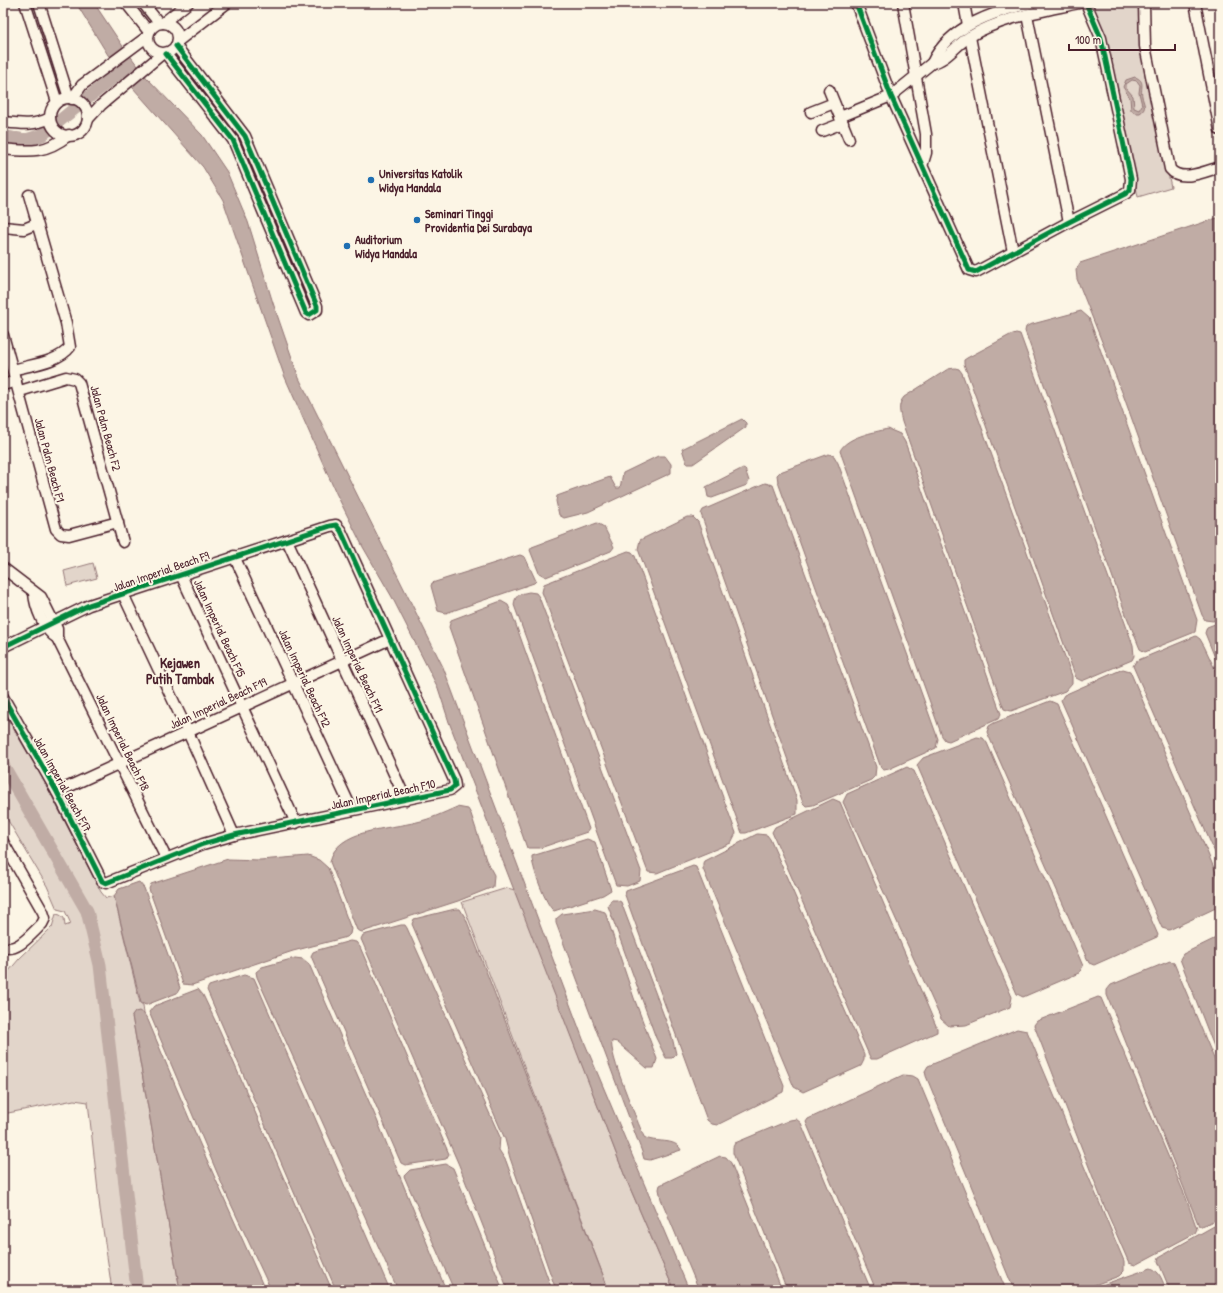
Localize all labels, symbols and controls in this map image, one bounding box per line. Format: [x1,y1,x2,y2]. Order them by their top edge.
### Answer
scale bar [1069,26,1175,52]
text: 100 m [1075,31,1101,48]
place label: Universitas Katolik Widya Mandala [379,165,462,197]
marker: Universitas Katolik Widya Mandala [366,175,376,185]
place label: Seminari Tinggi Providentia Dei Surabaya [425,205,532,237]
marker: Seminari Tinggi Providentia Dei Surabaya [412,215,422,225]
place label: Auditorium Widya Mandala [355,231,417,263]
marker: Auditorium Widya Mandala [342,241,352,251]
street label: Jalan Palm Beach F2 [86,383,126,473]
street label: Jalan Palm Beach F1 [31,416,69,504]
street label: Jalan Imperial Beach F9 [110,546,212,595]
street label: Jalan Imperial Beach F15 [190,576,250,680]
street label: Jalan Imperial Beach F11 [328,613,388,715]
street label: Jalan Imperial Beach F12 [275,626,335,730]
district label: Kejawen Putih Tambak [146,653,214,688]
street label: Jalan Imperial Beach F19 [167,673,270,733]
street label: Jalan Imperial Beach F18 [92,691,154,793]
street label: Jalan Imperial Beach F17 [30,733,96,835]
street label: Jalan Imperial Beach F10 [329,775,437,813]

